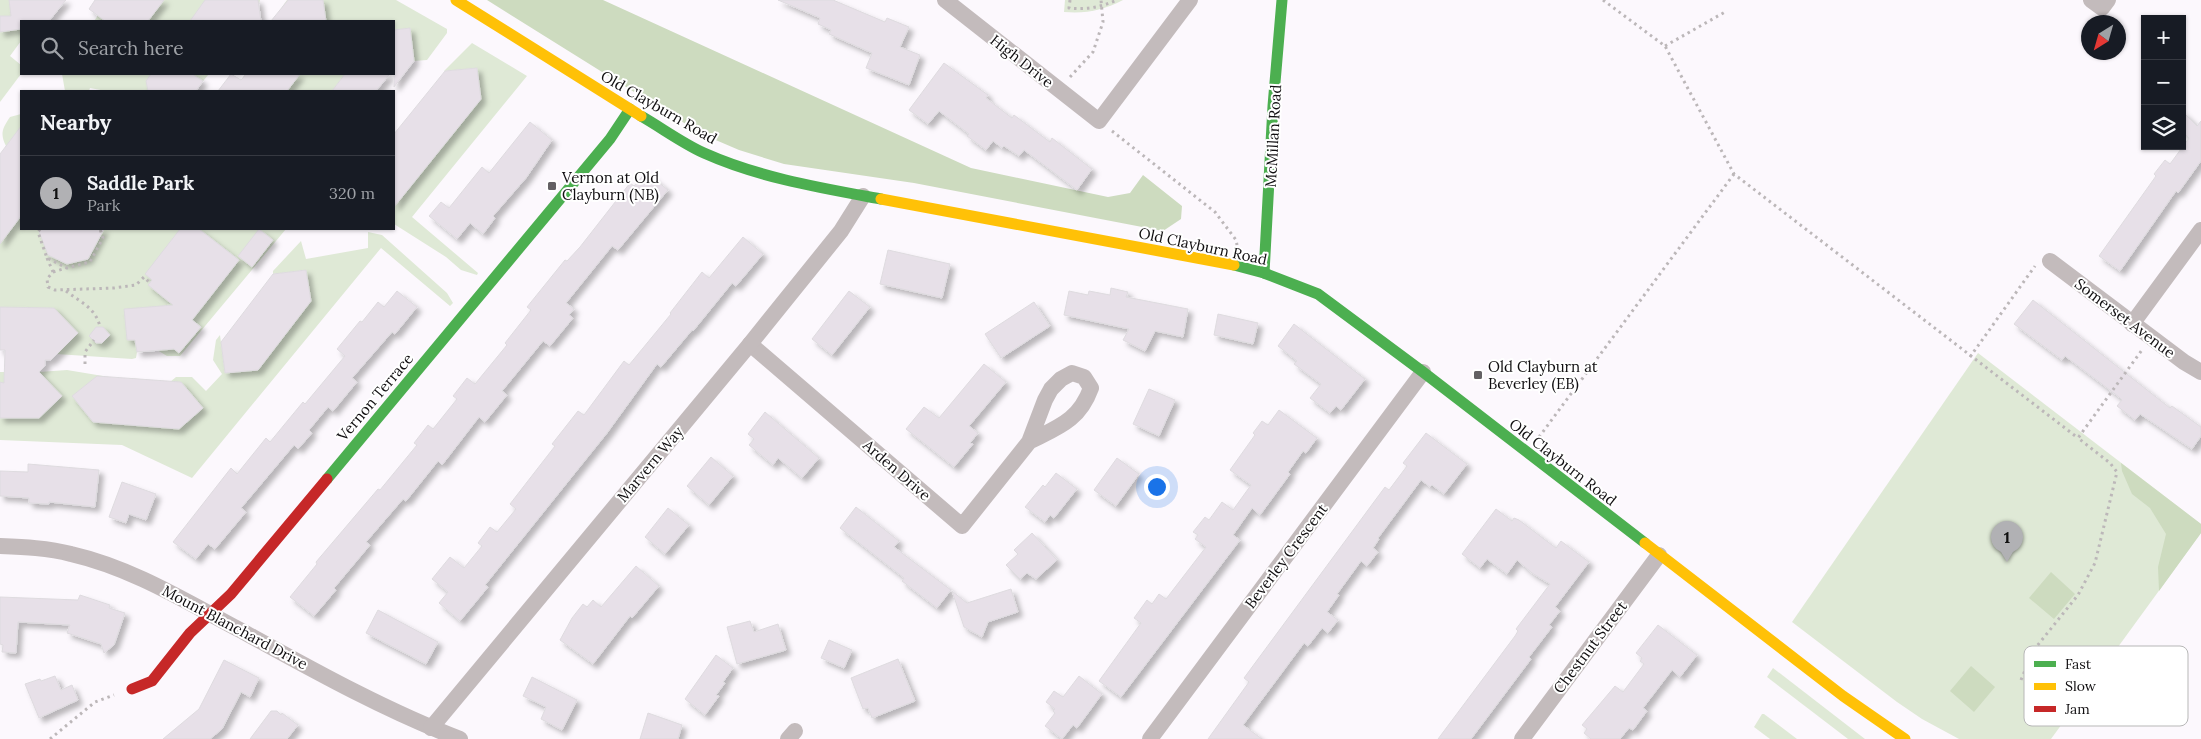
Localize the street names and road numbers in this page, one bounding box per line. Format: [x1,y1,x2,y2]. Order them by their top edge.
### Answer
street label: High Drive [987,30,1057,92]
street label: Old Clayburn Road [598,66,720,148]
street label: McMillan Road [1261,84,1285,188]
street label: Old Clayburn Road [1137,223,1269,269]
street label: Somerset Avenue [2071,274,2179,362]
street label: Vernon Terrace [332,349,417,445]
street label: Old Clayburn Road [1506,414,1620,510]
street label: Marvern Way [613,422,687,506]
street label: Arden Drive [859,435,935,505]
street label: Beverley Crescent [1240,500,1332,612]
street label: Mount Blanchard Drive [159,581,311,673]
street label: Chestnut Street [1549,597,1631,697]

